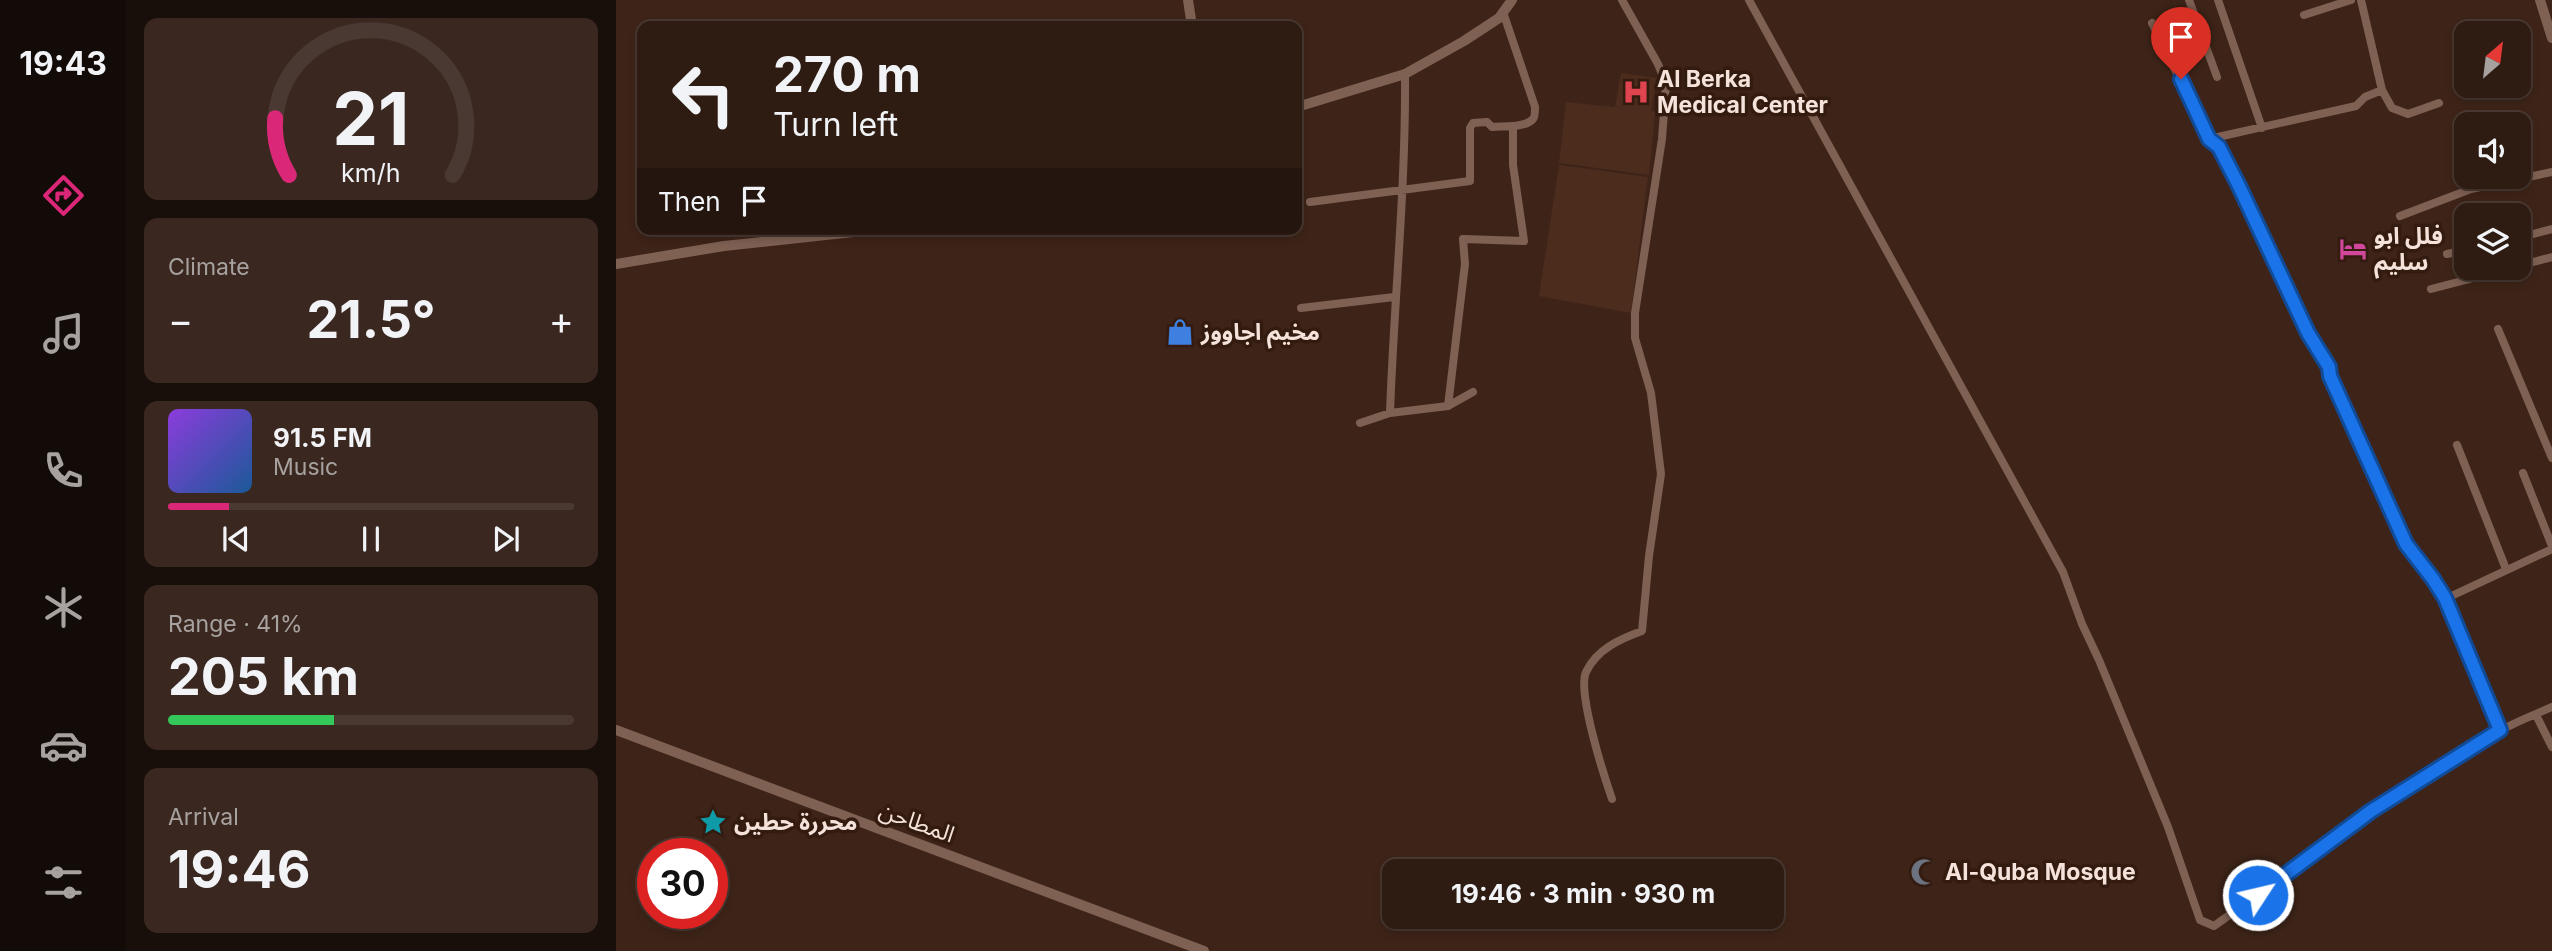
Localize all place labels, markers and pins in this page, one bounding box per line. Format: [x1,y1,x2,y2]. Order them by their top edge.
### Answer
pin [2151,7,2211,79]
place label: Al Berka Medical Center [1657,65,1828,119]
hospital icon: Al Berka Medical Center [1621,77,1651,107]
place label: فلل ابو سليم [2374,222,2443,279]
hotel icon: فلل ابو سليم [2338,234,2368,264]
shop icon: مخيم اجاووز [1165,317,1195,347]
place label: مخيم اجاووز [1200,318,1320,349]
place icon: محررة حطين [698,807,728,837]
place label: محررة حطين [734,808,857,836]
mosque icon: Al-Quba Mosque [1909,857,1939,887]
place label: Al-Quba Mosque [1945,858,2136,886]

